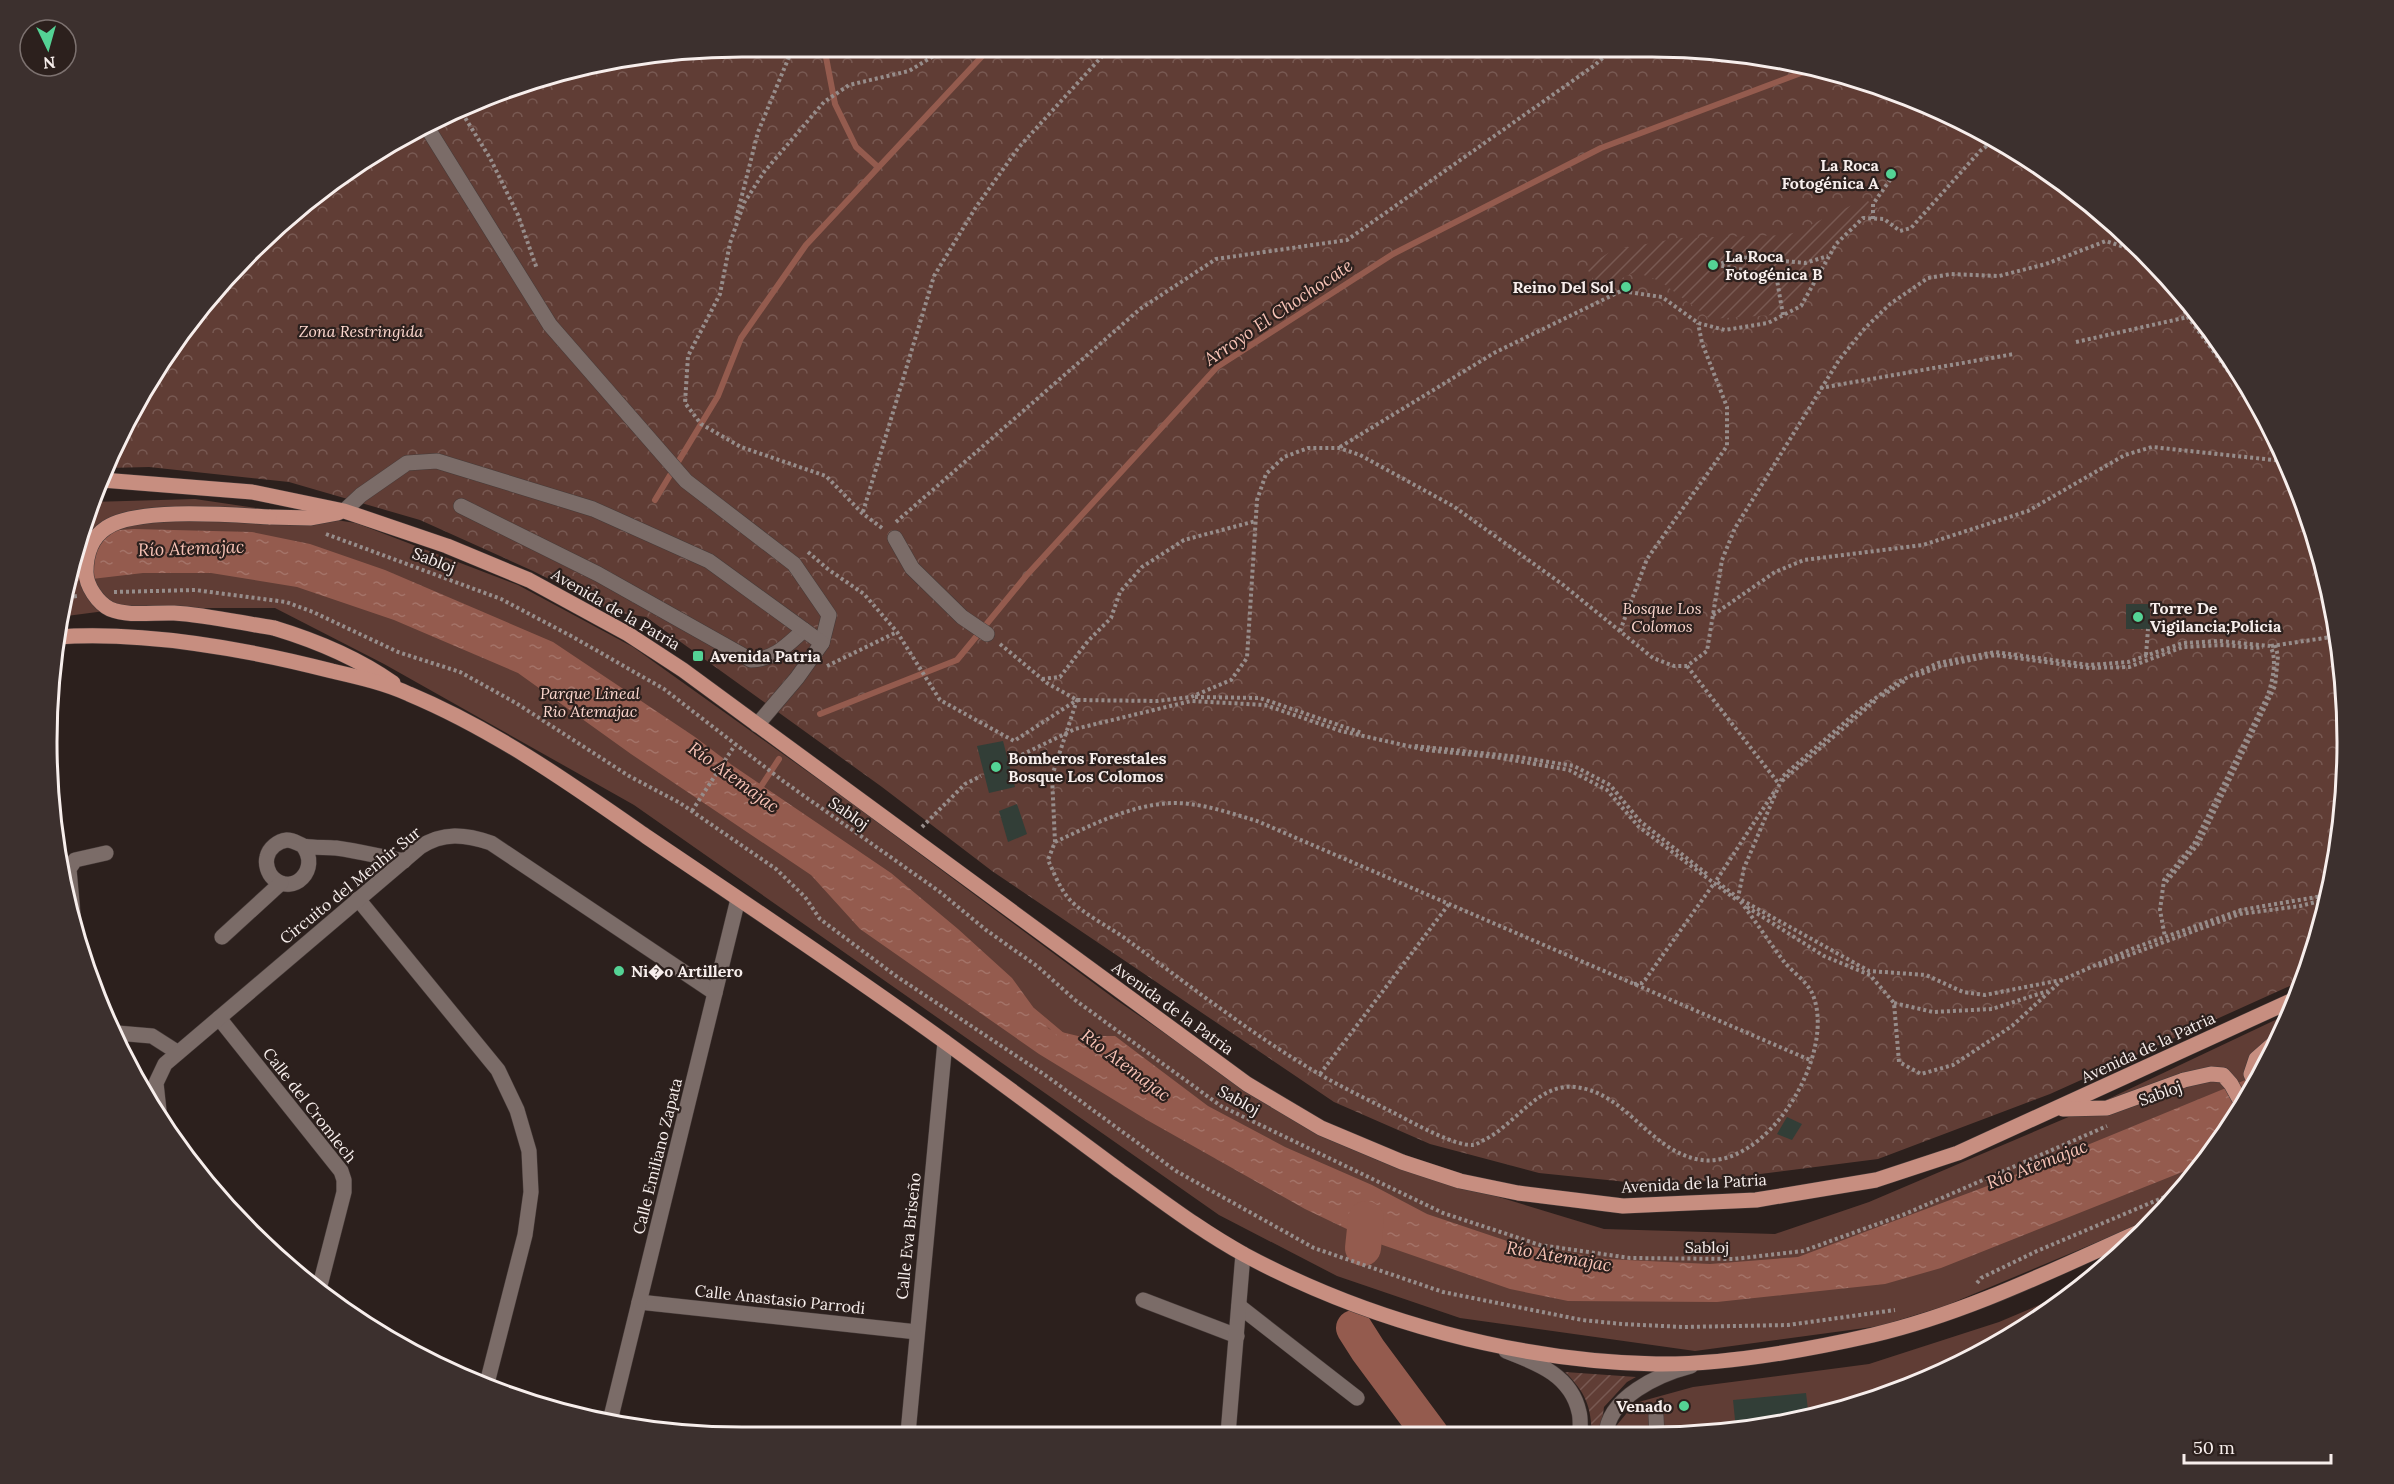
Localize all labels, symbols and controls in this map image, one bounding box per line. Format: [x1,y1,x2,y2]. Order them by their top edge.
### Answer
north arrow [18,18,78,78]
text: N [42,52,56,73]
place label: La Roca Fotogénica A [1781,155,1880,193]
marker: La Roca Fotogénica A [1884,167,1898,181]
place label: La Roca Fotogénica B [1725,246,1823,284]
water label: Arroyo El Chochocate [1198,254,1357,371]
marker: La Roca Fotogénica B [1706,258,1720,272]
place label: Reino Del Sol [1512,277,1614,297]
marker: Reino Del Sol [1619,280,1633,294]
park label: Zona Restringida [299,321,424,341]
water label: Río Atemajac [137,535,245,561]
street label: Sabloj [410,543,458,577]
street label: Avenida de la Patria [547,563,684,654]
park label: Bosque Los Colomos [1622,598,1702,636]
place label: Torre De Vigilancia;Policia [2150,598,2282,636]
marker: Torre De Vigilancia;Policia [2131,610,2145,624]
place label: Avenida Patria [710,646,821,666]
marker: Avenida Patria [691,649,705,663]
park label: Parque Lineal Rio Atemajac [540,683,640,721]
water label: Río Atemajac [684,736,784,818]
place label: Bomberos Forestales Bosque Los Colomos [1008,748,1167,786]
marker: Bomberos Forestales Bosque Los Colomos [989,760,1003,774]
street label: Sabloj [825,792,873,834]
street label: Circuito del Menhir Sur [276,822,425,948]
street label: Avenida de la Patria [1107,957,1238,1059]
place label: Ni�o Artillero [631,961,743,981]
marker: Ni�o Artillero [612,964,626,978]
street label: Avenida de la Patria [2077,1007,2218,1087]
water label: Río Atemajac [1077,1024,1175,1106]
street label: Calle del Cromlech [259,1043,361,1167]
street label: Calle Emiliano Zapata [628,1076,686,1236]
street label: Sabloj [2136,1076,2184,1110]
street label: Sabloj [1215,1080,1263,1120]
water label: Río Atemajac [1983,1134,2091,1194]
street label: Avenida de la Patria [1620,1169,1767,1197]
street label: Calle Eva Briseño [891,1171,925,1301]
water label: Río Atemajac [1505,1235,1613,1277]
street label: Sabloj [1685,1237,1729,1257]
street label: Calle Anastasio Parrodi [694,1280,866,1318]
place label: Venado [1616,1396,1672,1416]
marker: Venado [1677,1399,1691,1413]
scale bar [2184,1427,2331,1465]
text: 50 m [2193,1436,2235,1459]

